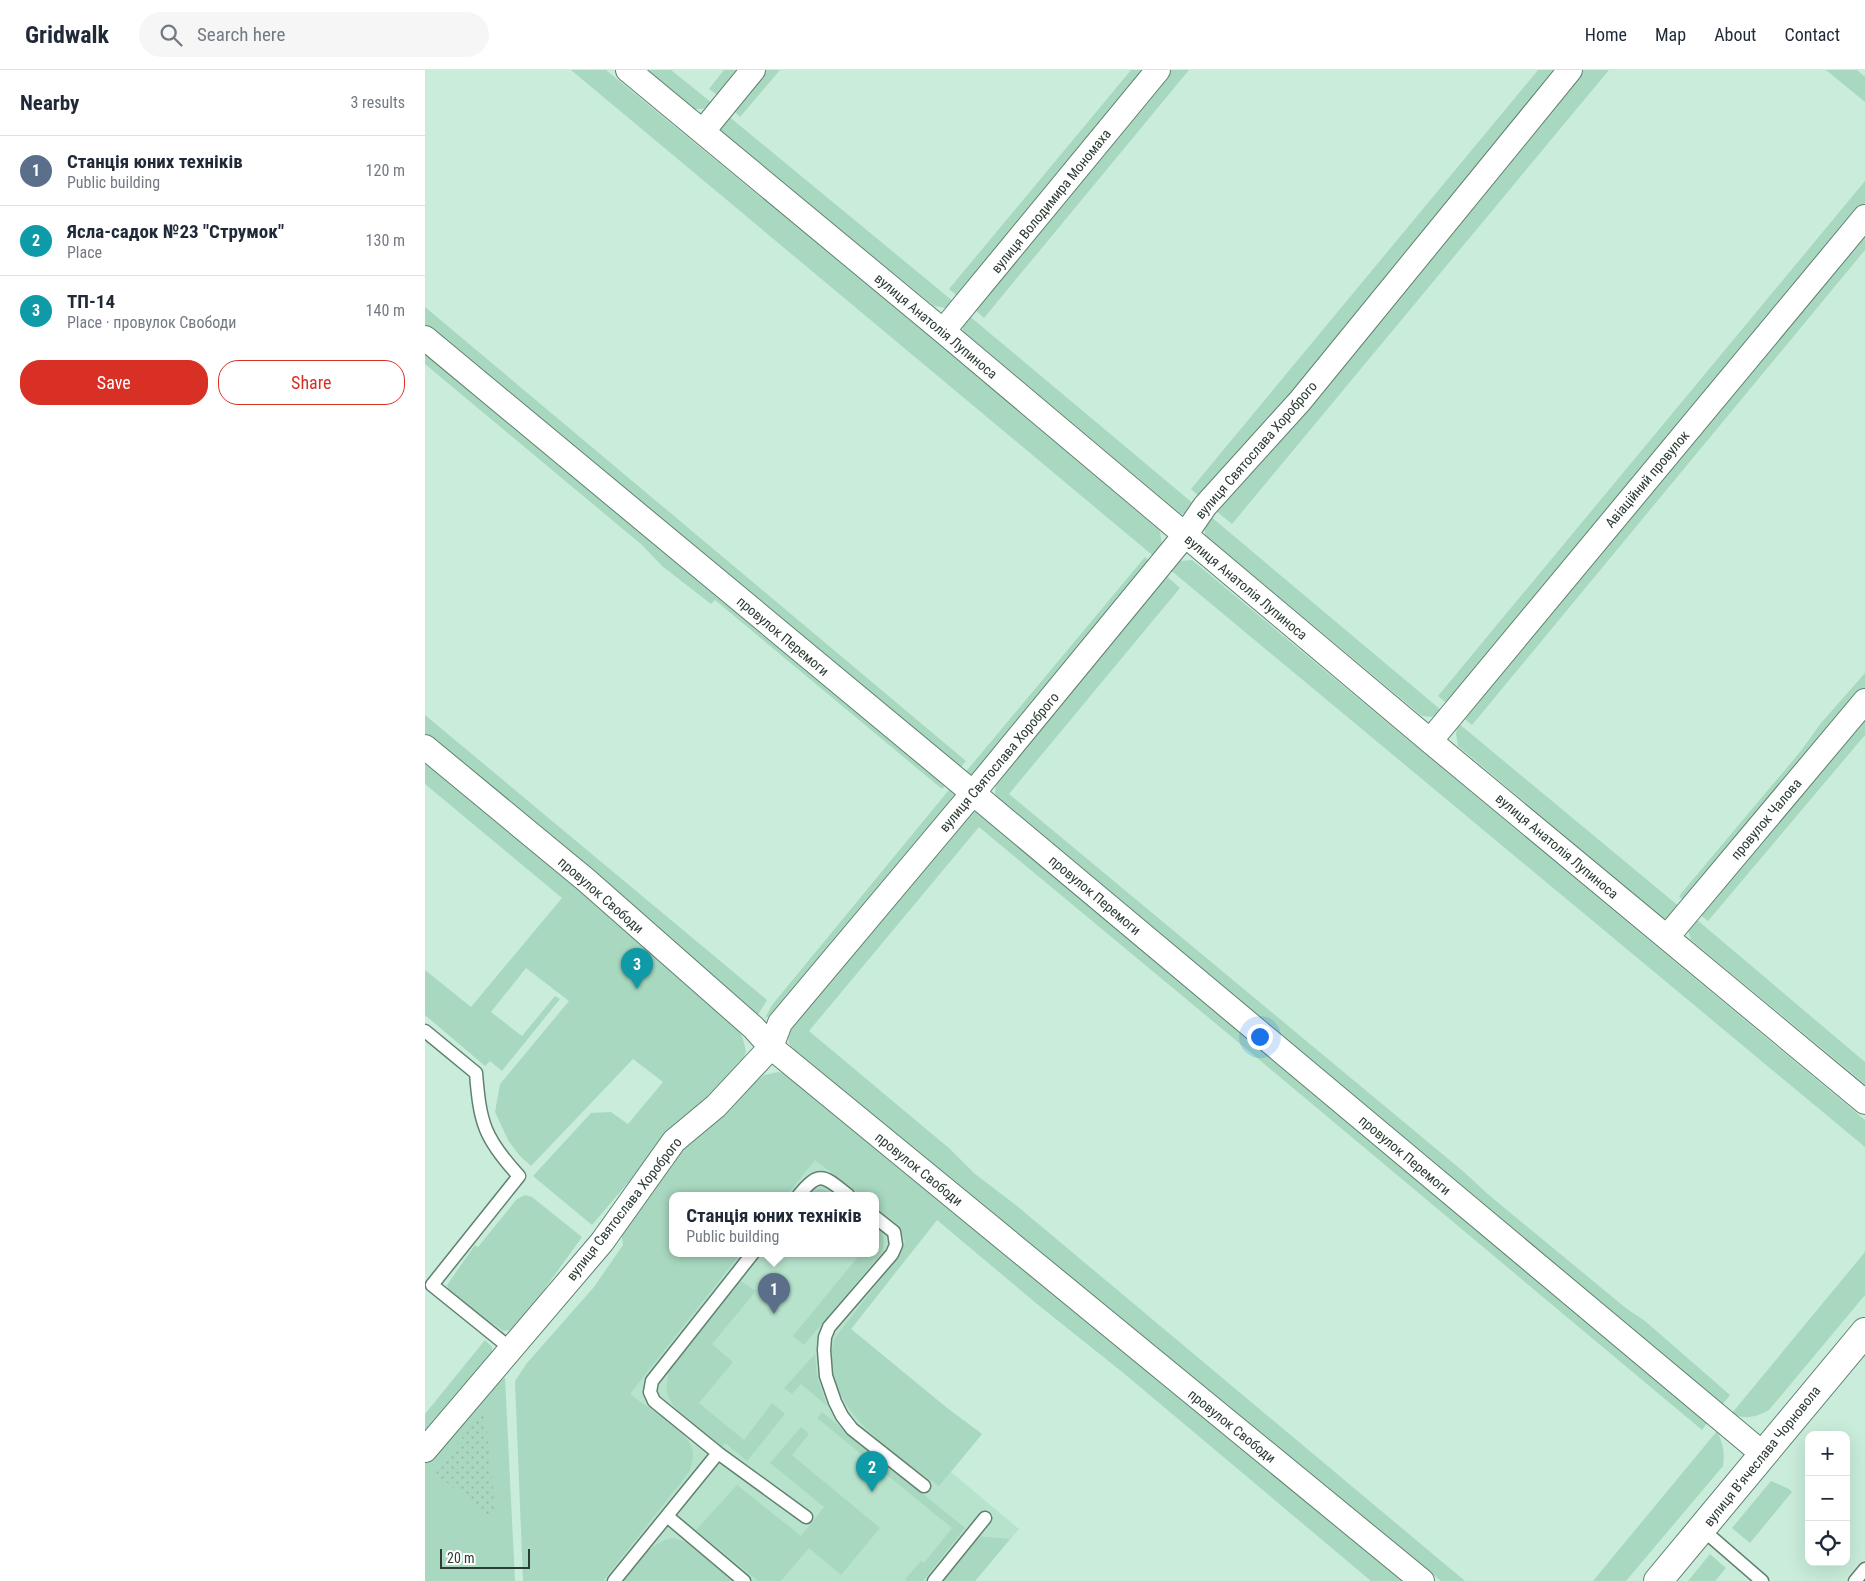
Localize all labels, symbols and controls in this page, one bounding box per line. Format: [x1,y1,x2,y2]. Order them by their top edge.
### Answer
search box [139,12,489,57]
text: Gridwalk [25,21,109,49]
icon: search [157,21,185,49]
text: Search here [197,23,285,46]
text: Home [1585,24,1627,45]
text: Map [1655,24,1686,45]
text: About [1714,24,1756,45]
text: Contact [1784,24,1840,45]
text: Nearby [20,91,79,115]
text: 3 results [350,93,405,112]
street label: вулиця Володимира Мономаха [988,126,1114,276]
text: Станція юних техніків [67,150,243,173]
text: 1 [32,161,40,180]
text: 120 m [366,161,405,180]
text: Public building [67,173,160,192]
text: Ясла-садок №23 "Струмок" [67,220,284,243]
text: 2 [32,231,40,250]
text: 130 m [366,231,405,250]
text: Place [67,243,102,262]
street label: вулиця Анатолія Лупиноса [872,270,1000,382]
text: ТП-14 [67,290,115,313]
text: 3 [32,301,40,320]
text: 140 m [366,301,405,320]
text: Place · провулок Свободи [67,313,236,332]
button: Save [20,360,208,405]
button: Share [218,360,405,405]
street label: вулиця Святослава Хороброго [1192,378,1320,522]
street label: Авіаційний провулок [1602,427,1692,531]
street label: вулиця Анатолія Лупиноса [1182,531,1310,643]
street label: провулок Перемоги [734,593,832,679]
street label: вулиця Святослава Хороброго [936,689,1062,835]
street label: провулок Чалова [1727,775,1805,863]
street label: вулиця Анатолія Лупиноса [1493,790,1621,902]
street label: провулок Перемоги [1046,852,1144,938]
street label: провулок Свободи [555,854,647,936]
pin: 3 [621,948,653,989]
your location [1247,1024,1273,1050]
street label: провулок Перемоги [1356,1112,1454,1198]
street label: провулок Свободи [872,1129,966,1209]
street label: вулиця Святослава Хороброго [563,1134,685,1284]
popup [669,1192,879,1257]
text: Станція юних техніків [686,1204,862,1227]
text: Public building [686,1227,779,1246]
pin: 1 [758,1273,790,1314]
street label: вулиця Вʼячеслава Чорновола [1700,1383,1824,1529]
street label: провулок Свободи [1185,1386,1279,1466]
map controls [1805,1431,1850,1566]
button: + [1805,1431,1850,1476]
pin: 2 [856,1451,888,1492]
button: − [1805,1476,1850,1521]
button: locate [1805,1521,1850,1566]
scale bar [440,1546,530,1569]
text: 20 m [447,1550,475,1566]

